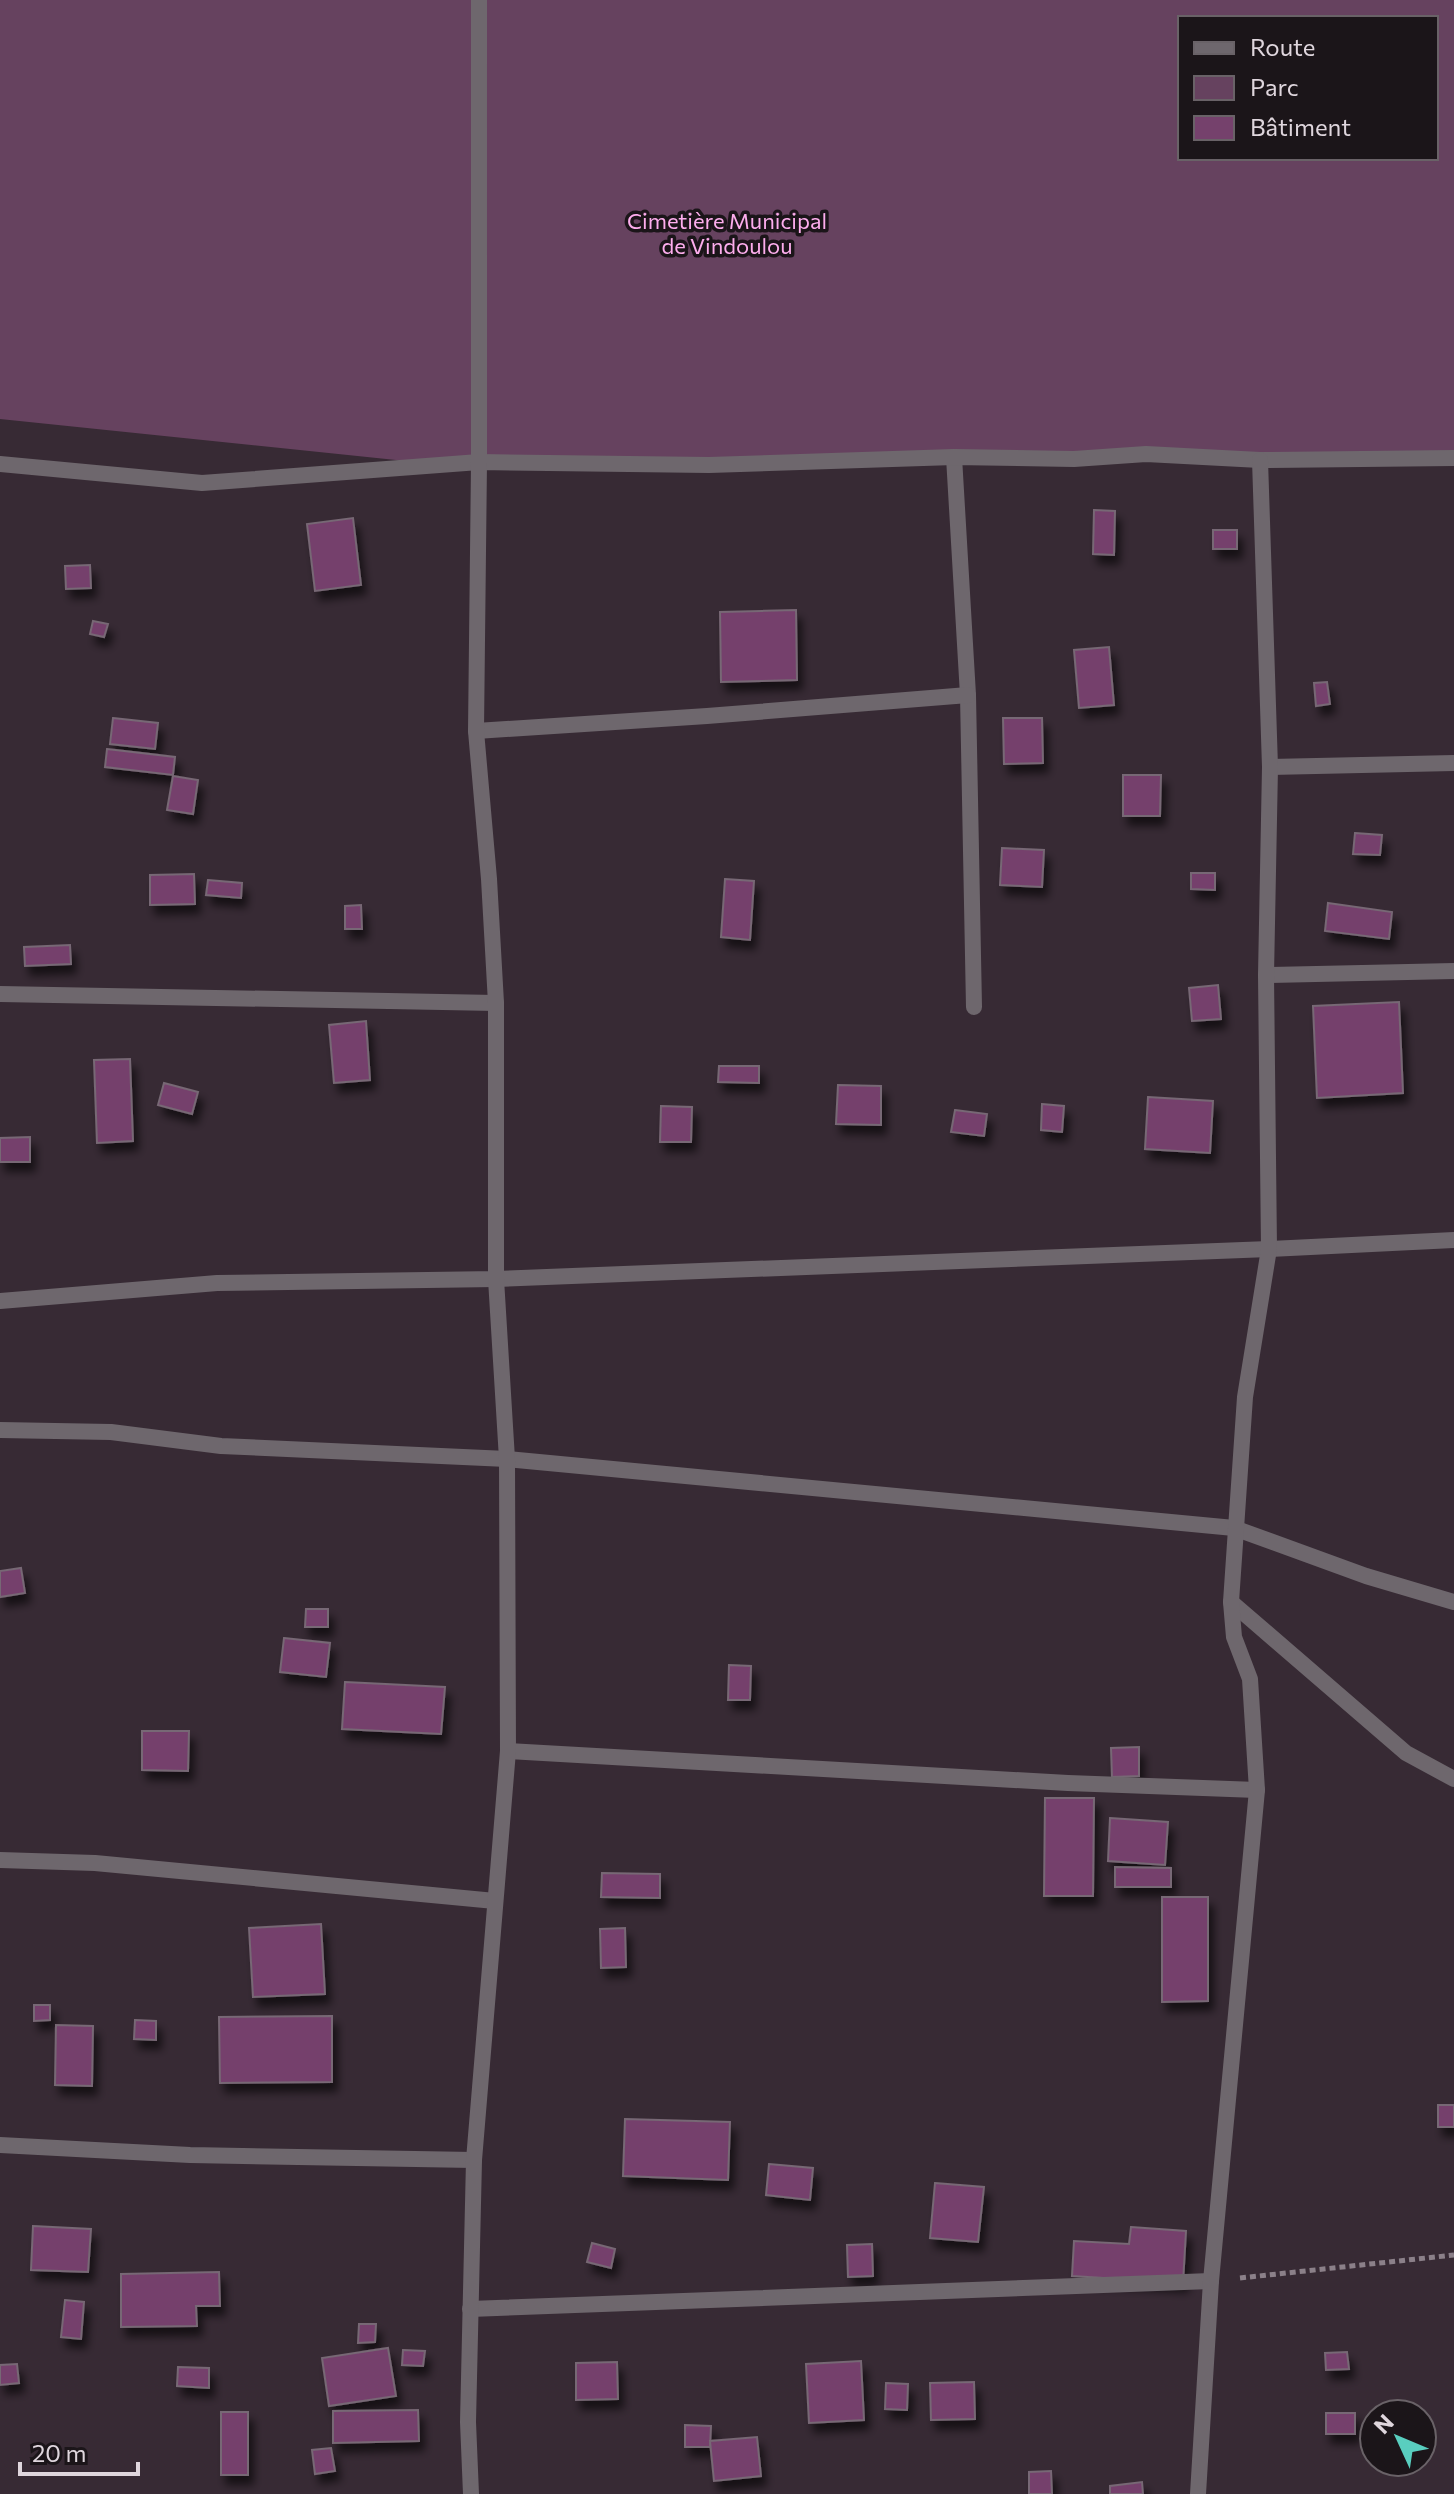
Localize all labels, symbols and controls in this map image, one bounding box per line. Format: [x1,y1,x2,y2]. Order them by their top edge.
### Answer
legend [1178,16,1438,160]
text: Route [1250,32,1315,61]
text: Parc [1250,72,1299,101]
text: Bâtiment [1250,112,1351,141]
park label: Cimetière Municipal de Vindoulou [627,207,827,259]
north arrow [1358,2398,1438,2478]
text: N [1368,2408,1399,2439]
scale bar [20,2426,138,2476]
text: 20 m [32,2438,86,2467]

